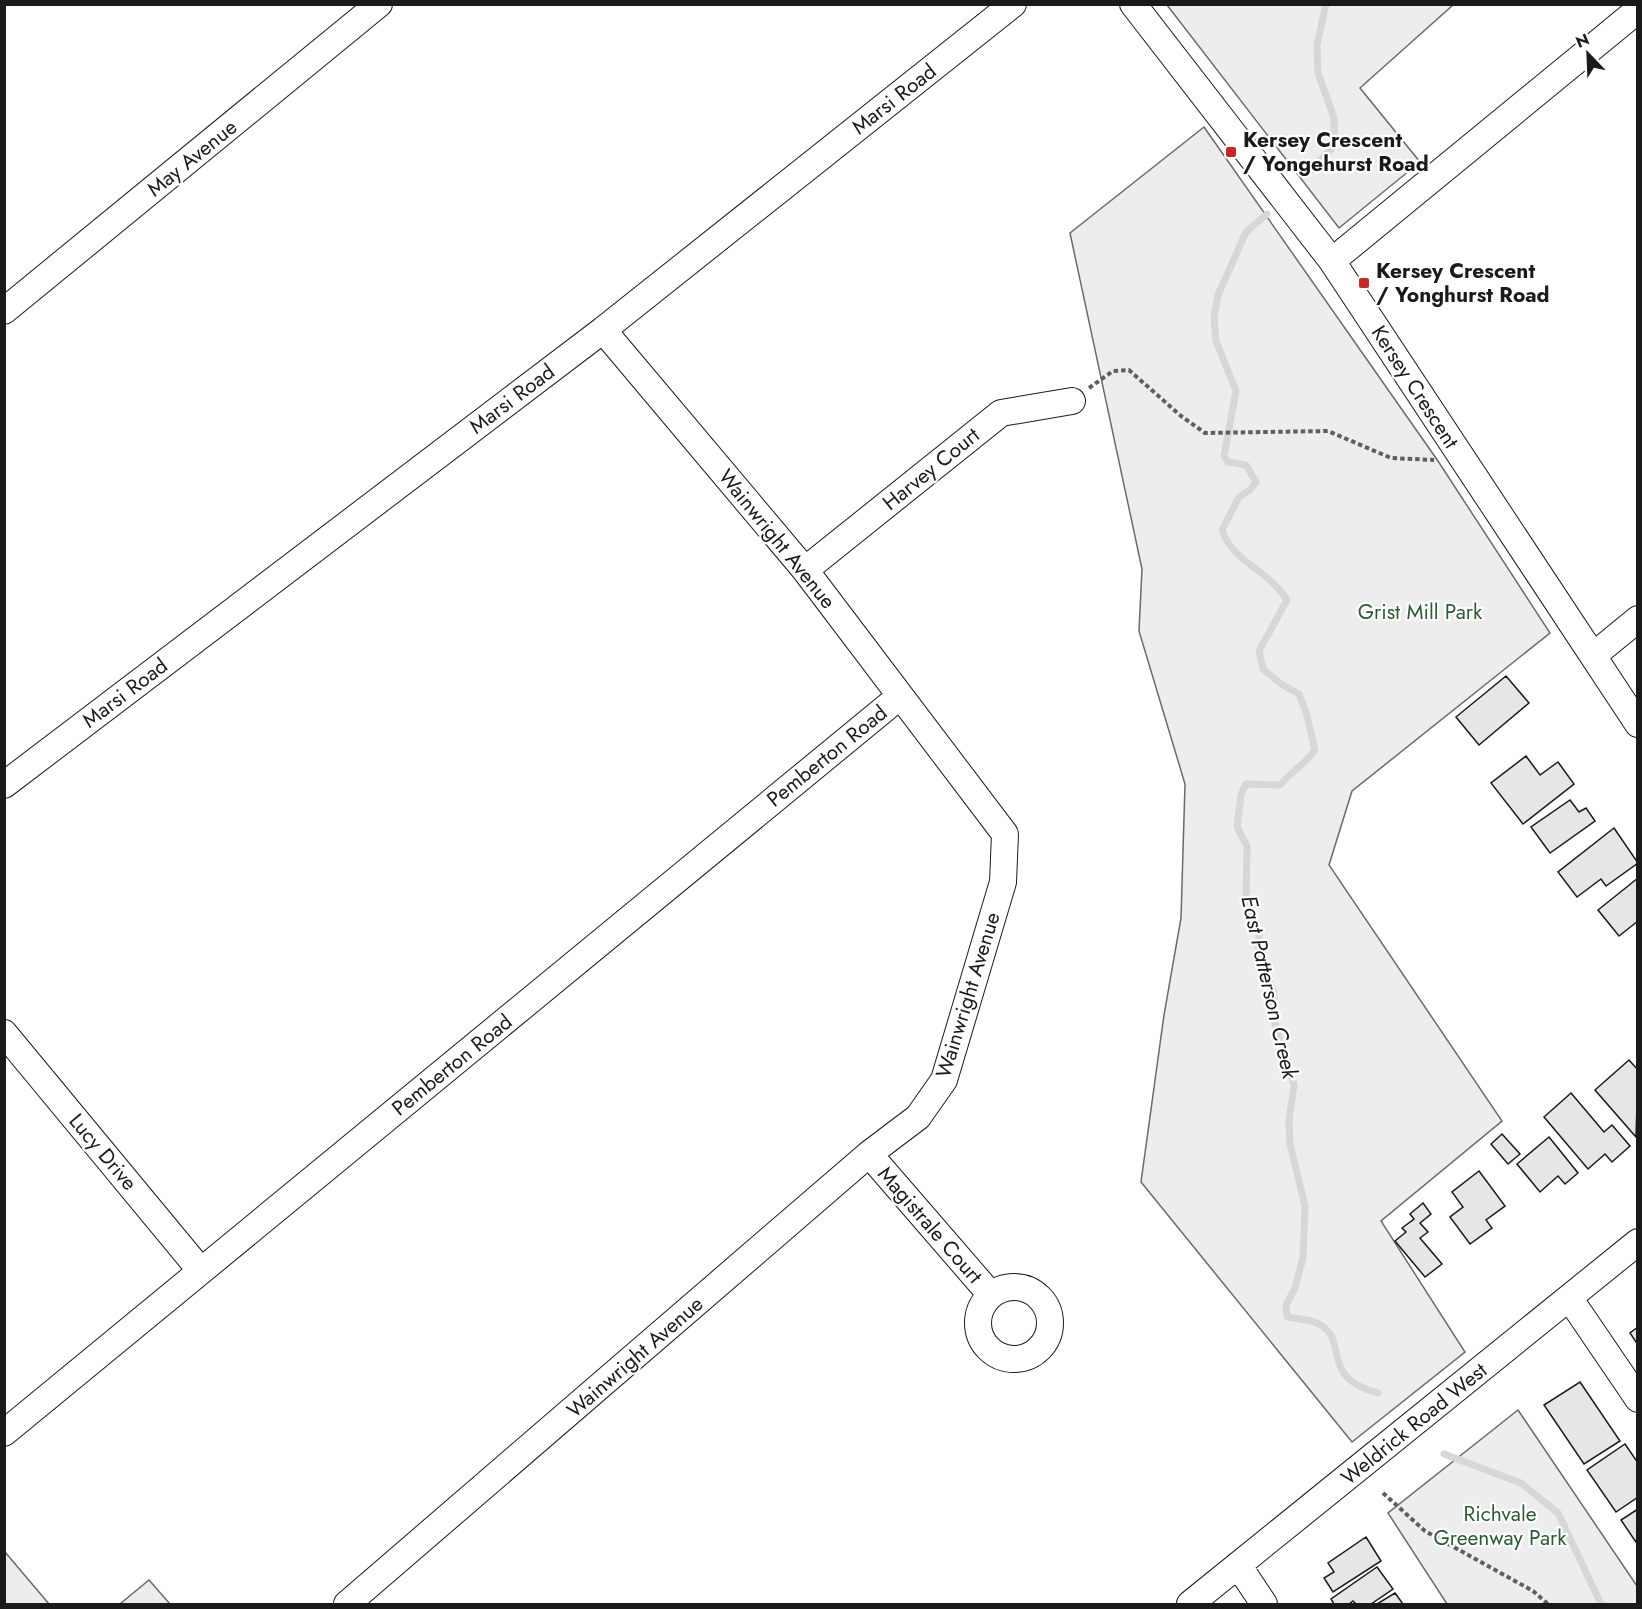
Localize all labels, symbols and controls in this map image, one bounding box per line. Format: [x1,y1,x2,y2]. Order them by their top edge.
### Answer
north arrow [1558,24,1618,84]
text: N [1572,28,1593,54]
street label: Marsi Road [845,56,943,142]
street label: May Avenue [141,112,244,204]
place label: Kersey Crescent / Yongehurst Road [1243,125,1429,179]
marker: Kersey Crescent / Yongehurst Road [1224,145,1238,159]
place label: Kersey Crescent / Yonghurst Road [1376,256,1550,310]
marker: Kersey Crescent / Yonghurst Road [1357,276,1371,290]
street label: Kersey Crescent [1364,320,1466,454]
street label: Marsi Road [463,357,561,441]
street label: Harvey Court [876,421,986,517]
street label: Wainwright Avenue [711,463,843,615]
park label: Grist Mill Park [1358,597,1483,627]
street label: Marsi Road [76,651,174,735]
street label: Pemberton Road [760,698,894,814]
water label: East Patterson Creek [1233,892,1307,1083]
street label: Wainwright Avenue [929,908,1008,1082]
street label: Pemberton Road [385,1007,519,1123]
street label: Lucy Drive [62,1107,144,1197]
street label: Magistrale Court [871,1160,989,1290]
street label: Wainwright Avenue [560,1289,710,1425]
street label: Weldrick Road West [1335,1356,1493,1492]
park label: Richvale Greenway Park [1434,1499,1567,1553]

